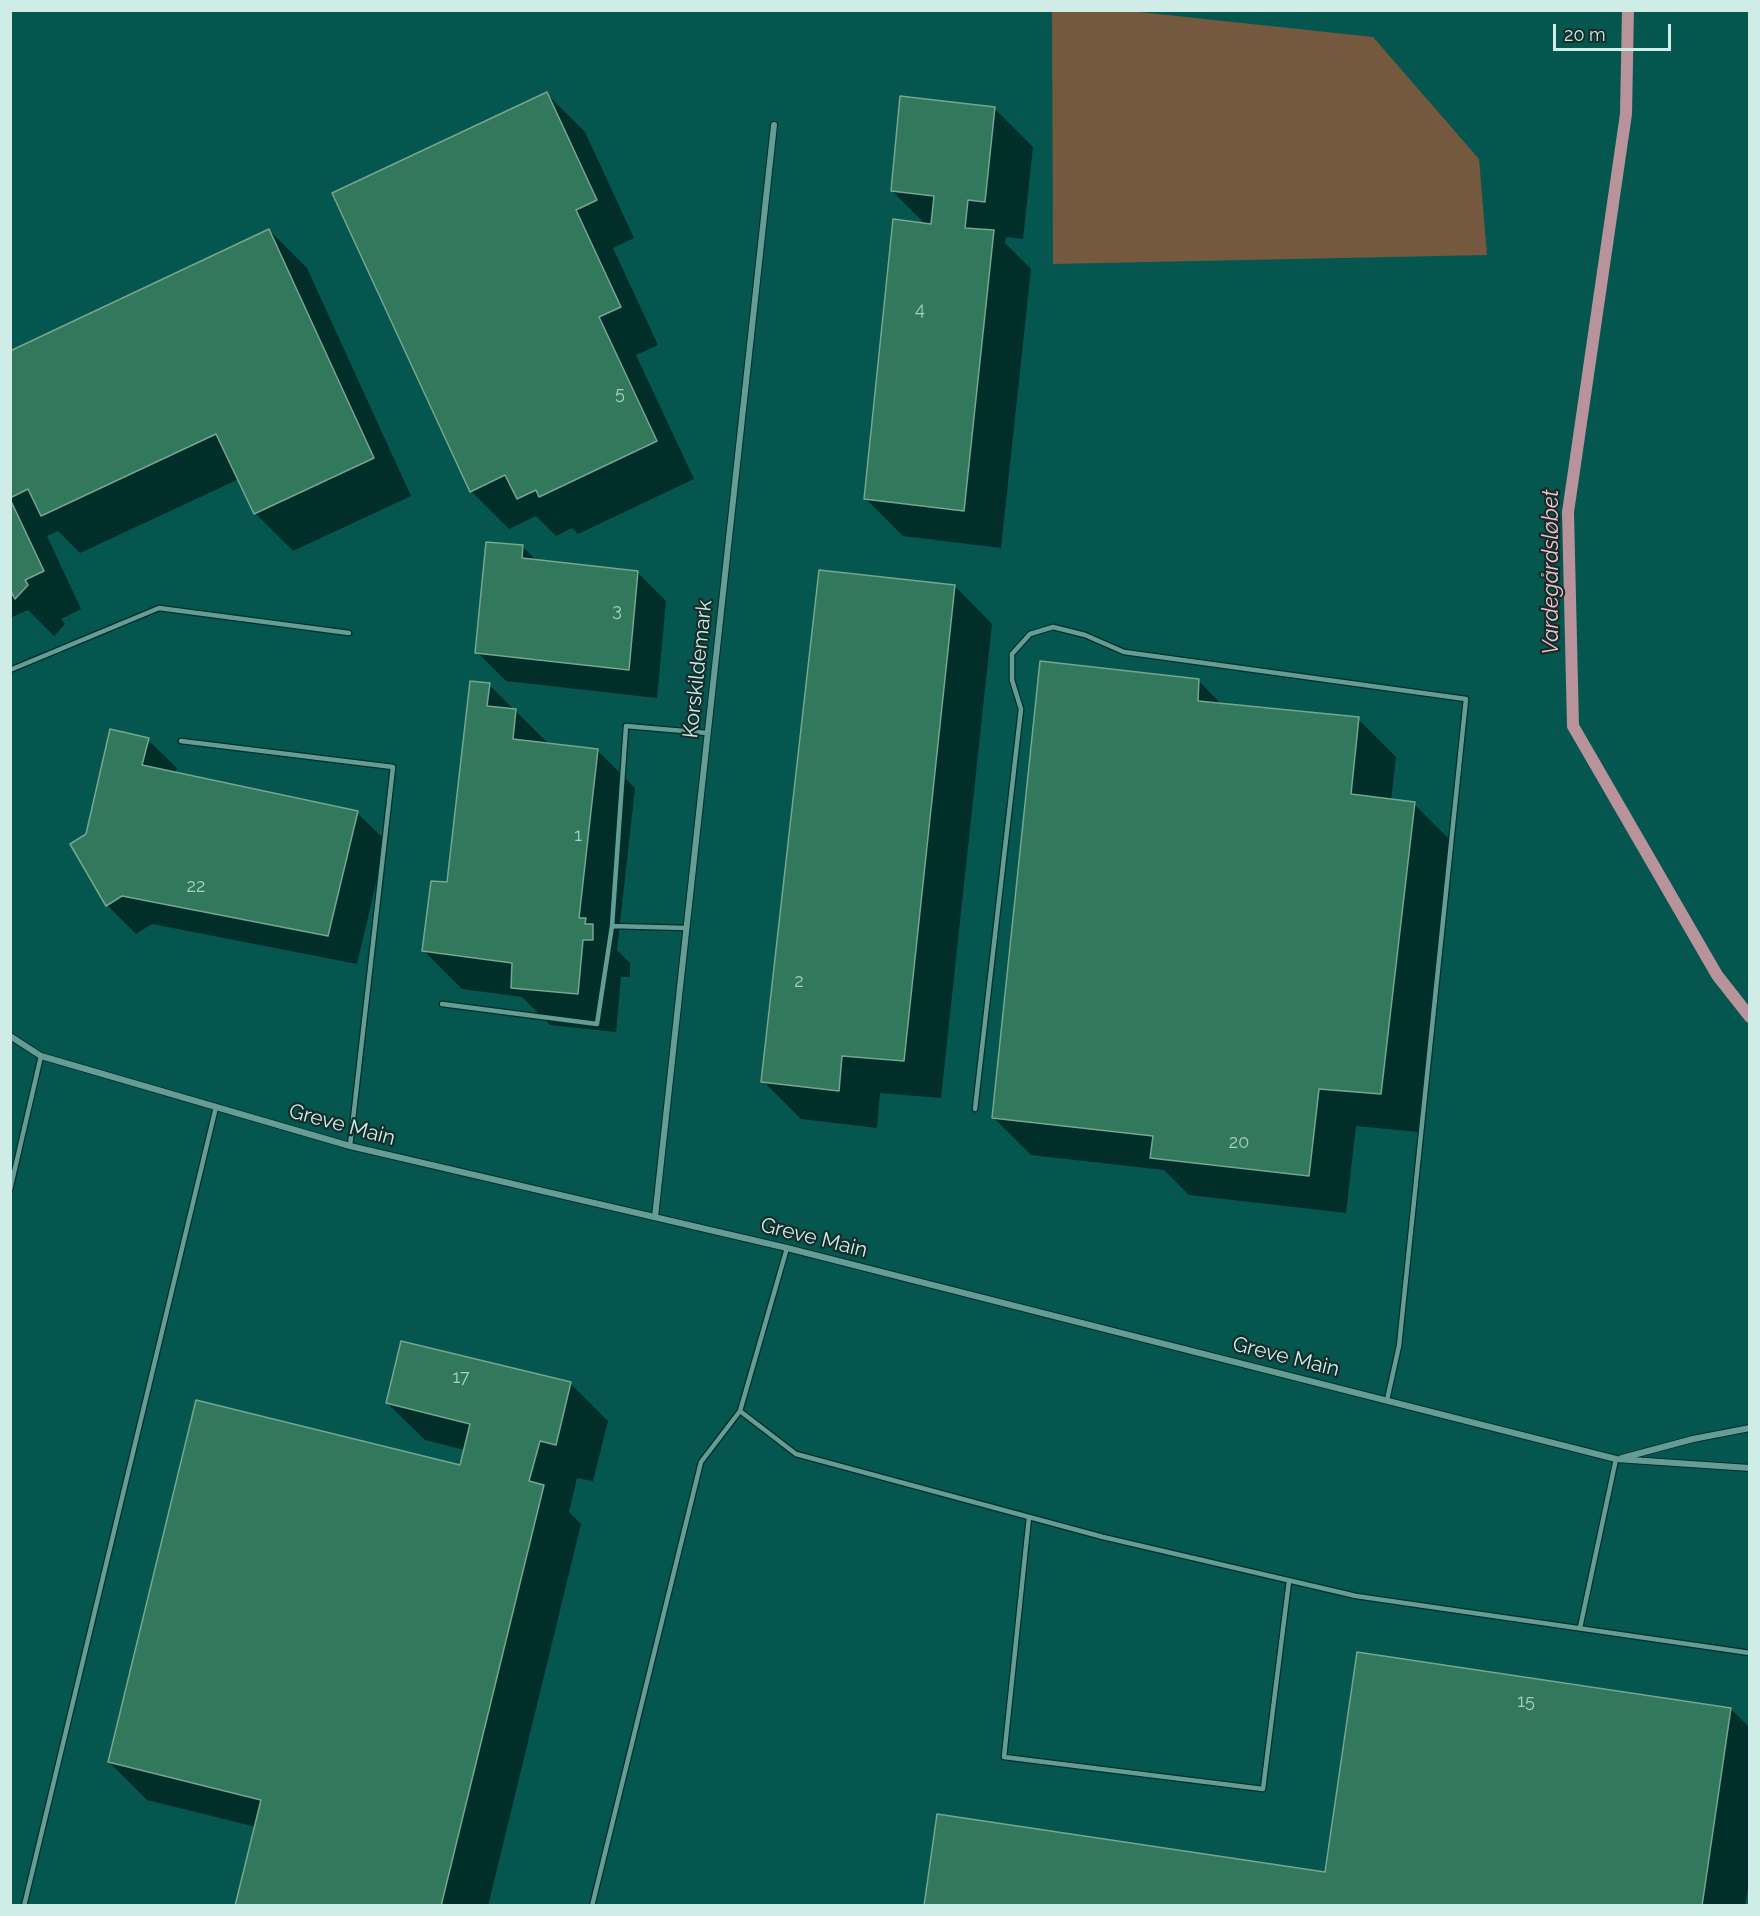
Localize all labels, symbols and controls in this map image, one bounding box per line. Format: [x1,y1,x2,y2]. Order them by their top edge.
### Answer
scale bar [1556,12,1674,50]
text: 20 m [1564,24,1606,45]
house number: 4 [915,299,925,321]
house number: 5 [615,383,625,405]
water label: Vardegårdsløbet [1538,489,1564,655]
street label: Korskildemark [678,599,718,739]
house number: 3 [612,600,622,622]
house number: 1 [574,825,582,847]
house number: 22 [187,876,205,898]
house number: 2 [794,971,804,993]
street label: Greve Main [286,1099,398,1151]
house number: 20 [1229,1132,1249,1154]
street label: Greve Main [758,1213,870,1263]
street label: Greve Main [1230,1332,1342,1382]
house number: 17 [452,1367,470,1389]
house number: 15 [1517,1691,1535,1713]

